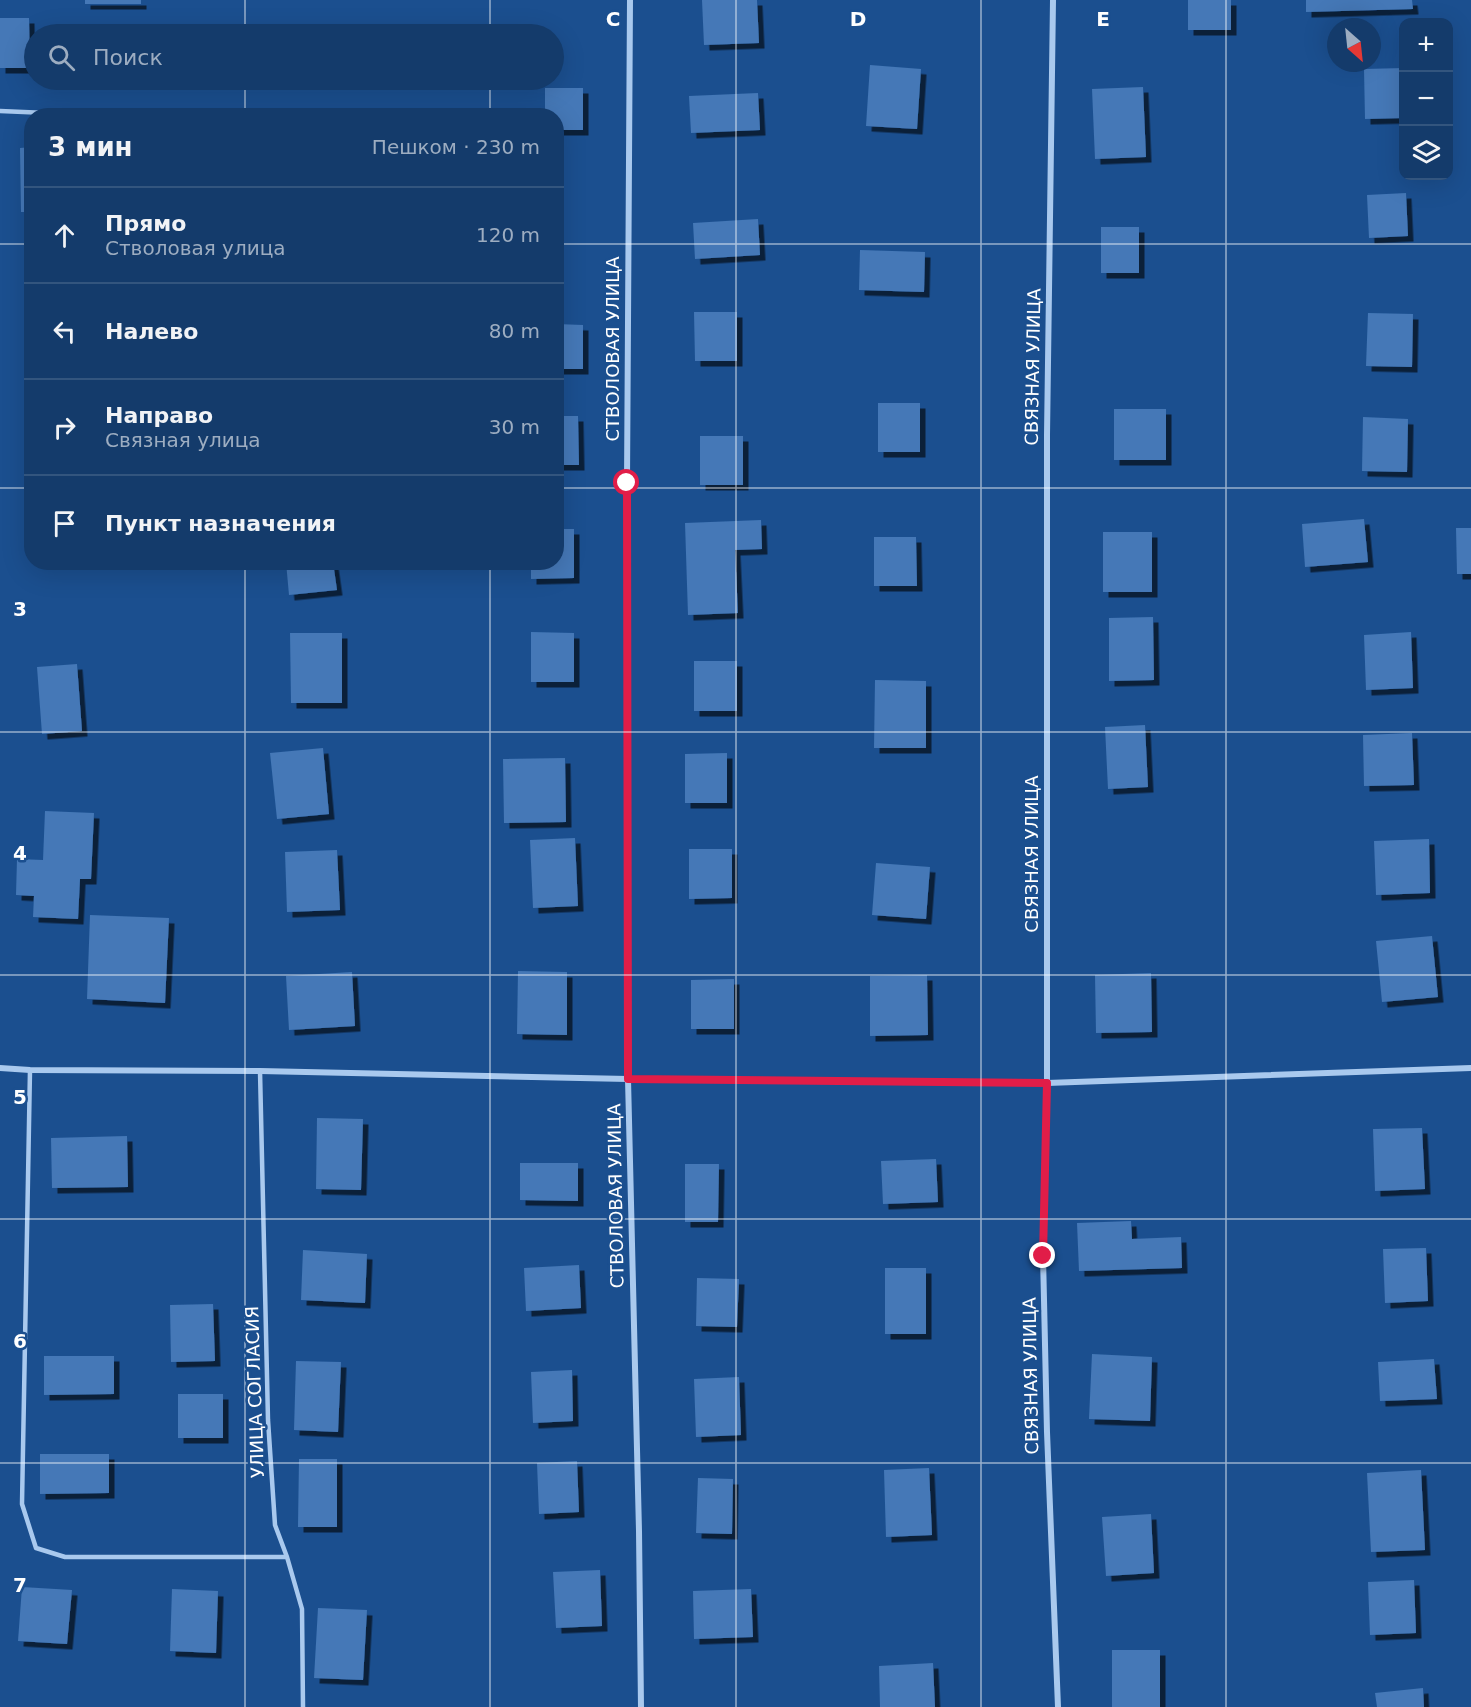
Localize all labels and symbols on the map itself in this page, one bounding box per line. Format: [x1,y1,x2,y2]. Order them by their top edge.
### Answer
text: C [606,7,620,31]
text: D [850,7,866,31]
text: E [1096,7,1110,31]
north arrow [1327,18,1381,72]
street label: СТВОЛОВАЯ УЛИЦА [602,256,623,441]
street label: СВЯЗНАЯ УЛИЦА [1021,287,1044,446]
route start [613,469,639,495]
text: 3 [13,597,27,621]
street label: СВЯЗНАЯ УЛИЦА [1021,775,1042,933]
text: 4 [13,841,27,865]
text: 5 [13,1085,27,1109]
street label: СТВОЛОВАЯ УЛИЦА [603,1103,628,1289]
route end [1029,1242,1055,1268]
street label: СВЯЗНАЯ УЛИЦА [1019,1297,1042,1455]
street label: УЛИЦА СОГЛАСИЯ [241,1306,268,1478]
text: 6 [13,1329,27,1353]
text: 7 [13,1573,27,1597]

